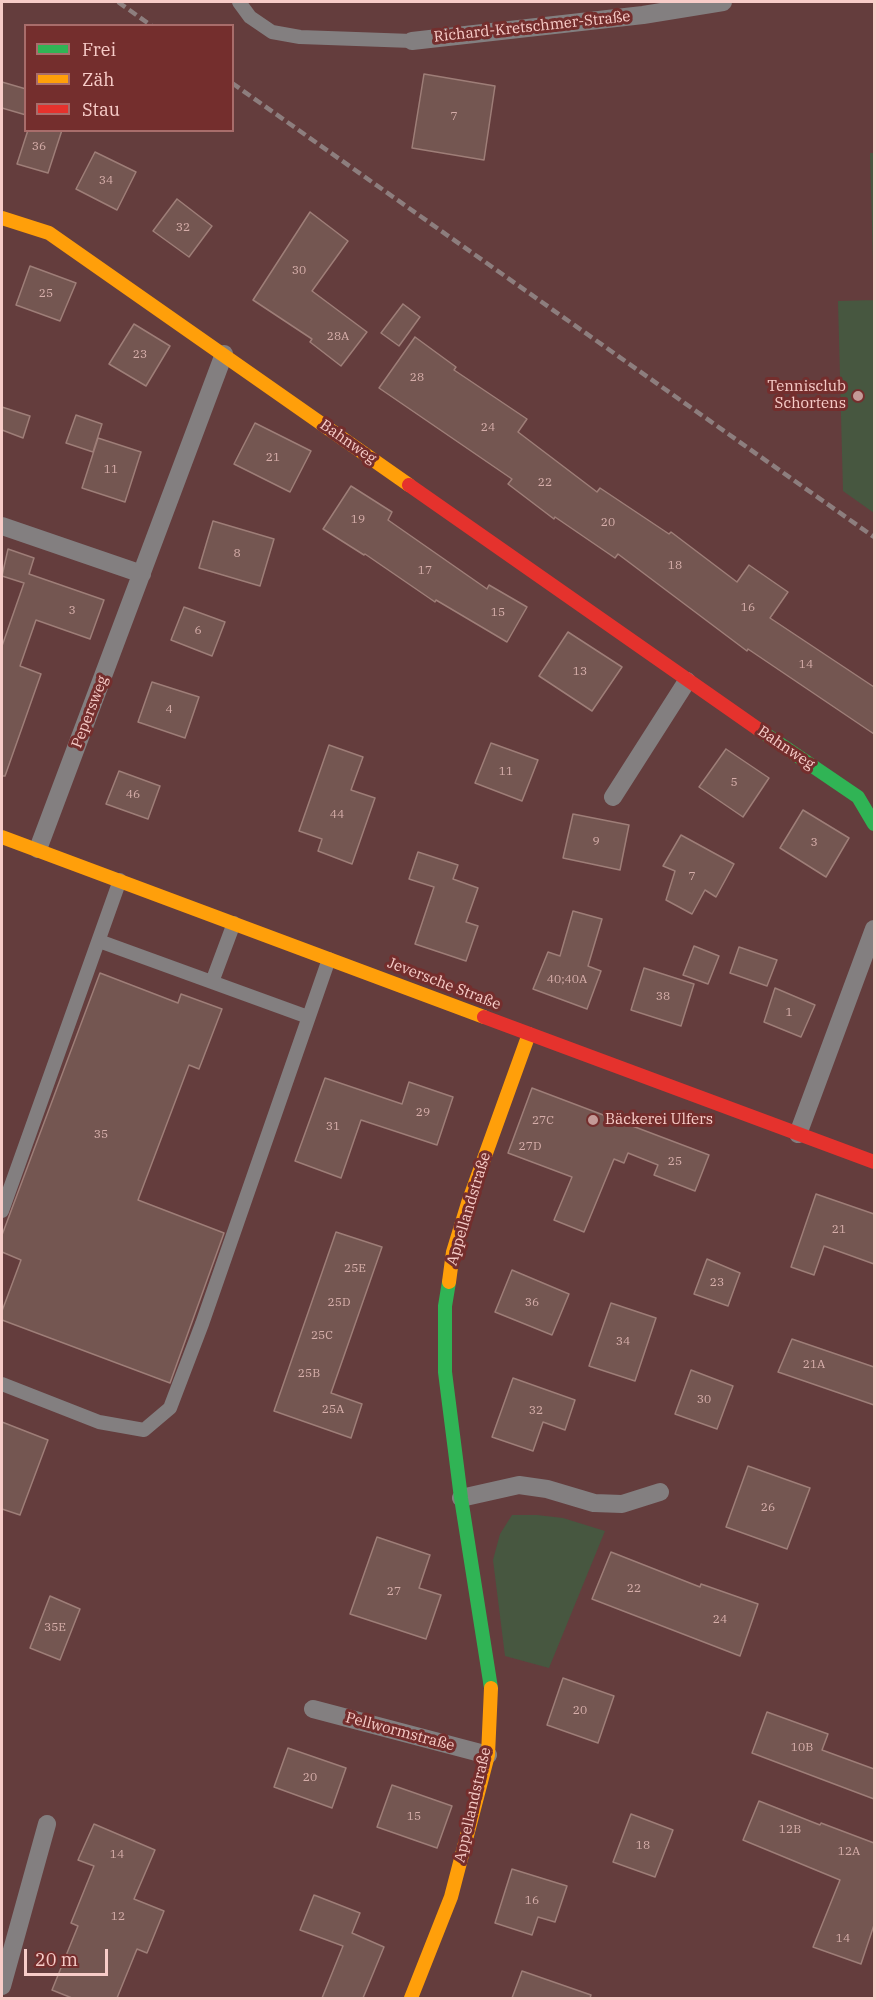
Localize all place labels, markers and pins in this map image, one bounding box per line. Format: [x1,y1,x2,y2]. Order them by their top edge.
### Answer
place label: Tennisclub Schortens [767,378,846,413]
marker: Tennisclub Schortens [851,389,865,403]
place label: Bäckerei Ulfers [605,1111,713,1129]
marker: Bäckerei Ulfers [586,1113,600,1127]

